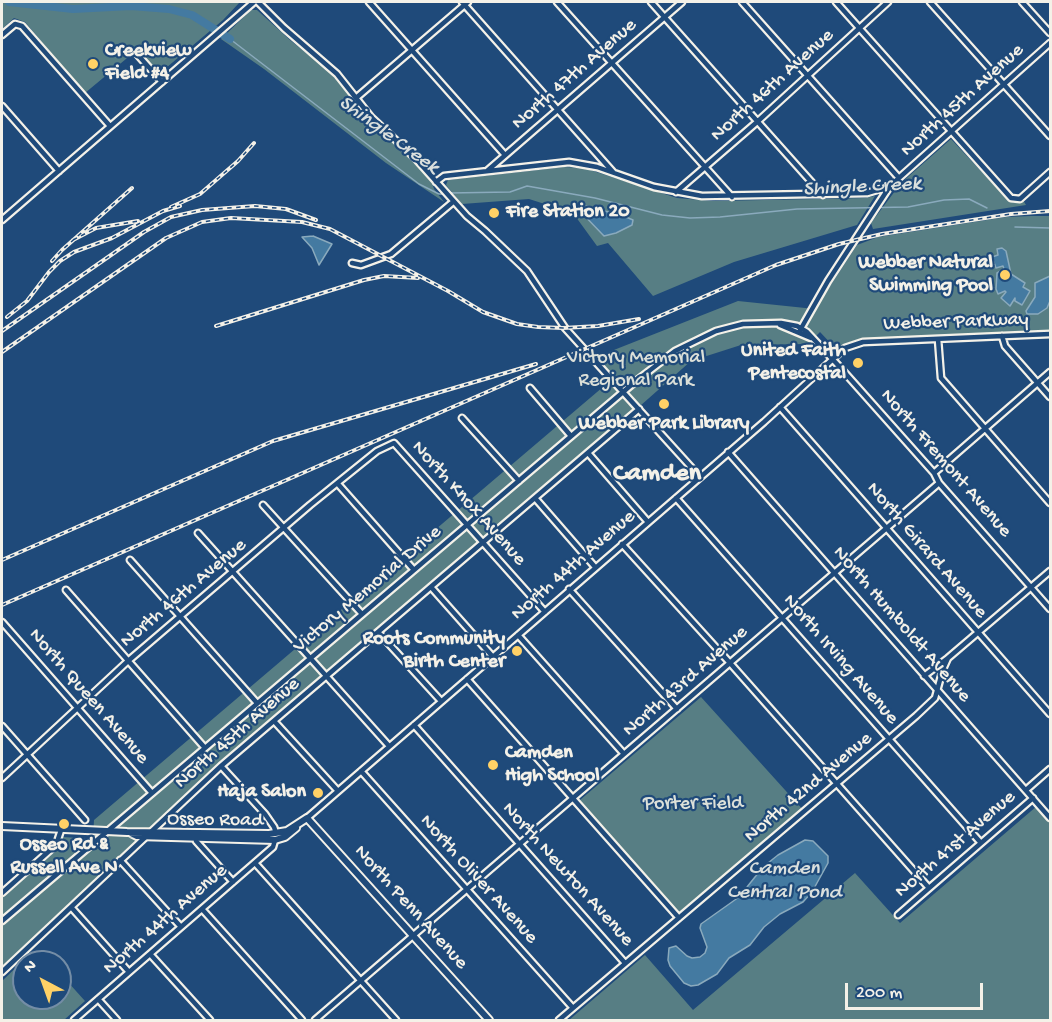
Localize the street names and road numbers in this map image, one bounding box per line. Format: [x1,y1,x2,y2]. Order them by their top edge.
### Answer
street label: North 47th Avenue [508,14,642,136]
street label: North 46th Avenue [706,24,840,148]
street label: North 45th Avenue [896,39,1030,163]
street label: Webber Parkway [883,308,1029,338]
street label: North Fremont Avenue [874,385,1016,543]
street label: North Knox Avenue [405,436,531,572]
street label: North Girard Avenue [860,478,992,624]
street label: North 44th Avenue [507,505,641,627]
street label: Victory Memorial Drive [289,521,447,659]
street label: North 46th Avenue [116,534,252,654]
street label: North Humboldt Avenue [827,542,975,708]
street label: North Irving Avenue [777,590,903,730]
street label: North 43rd Avenue [619,621,753,743]
street label: North Queen Avenue [23,624,153,770]
street label: North 45th Avenue [171,673,305,795]
street label: North 42nd Avenue [740,728,878,848]
street label: North 41st Avenue [891,786,1021,904]
street label: North Newton Avenue [496,798,638,952]
street label: Osseo Road [167,808,263,834]
street label: North Oliver Avenue [414,810,542,950]
street label: North Penn Avenue [348,841,472,975]
street label: North 44th Avenue [99,859,233,981]

